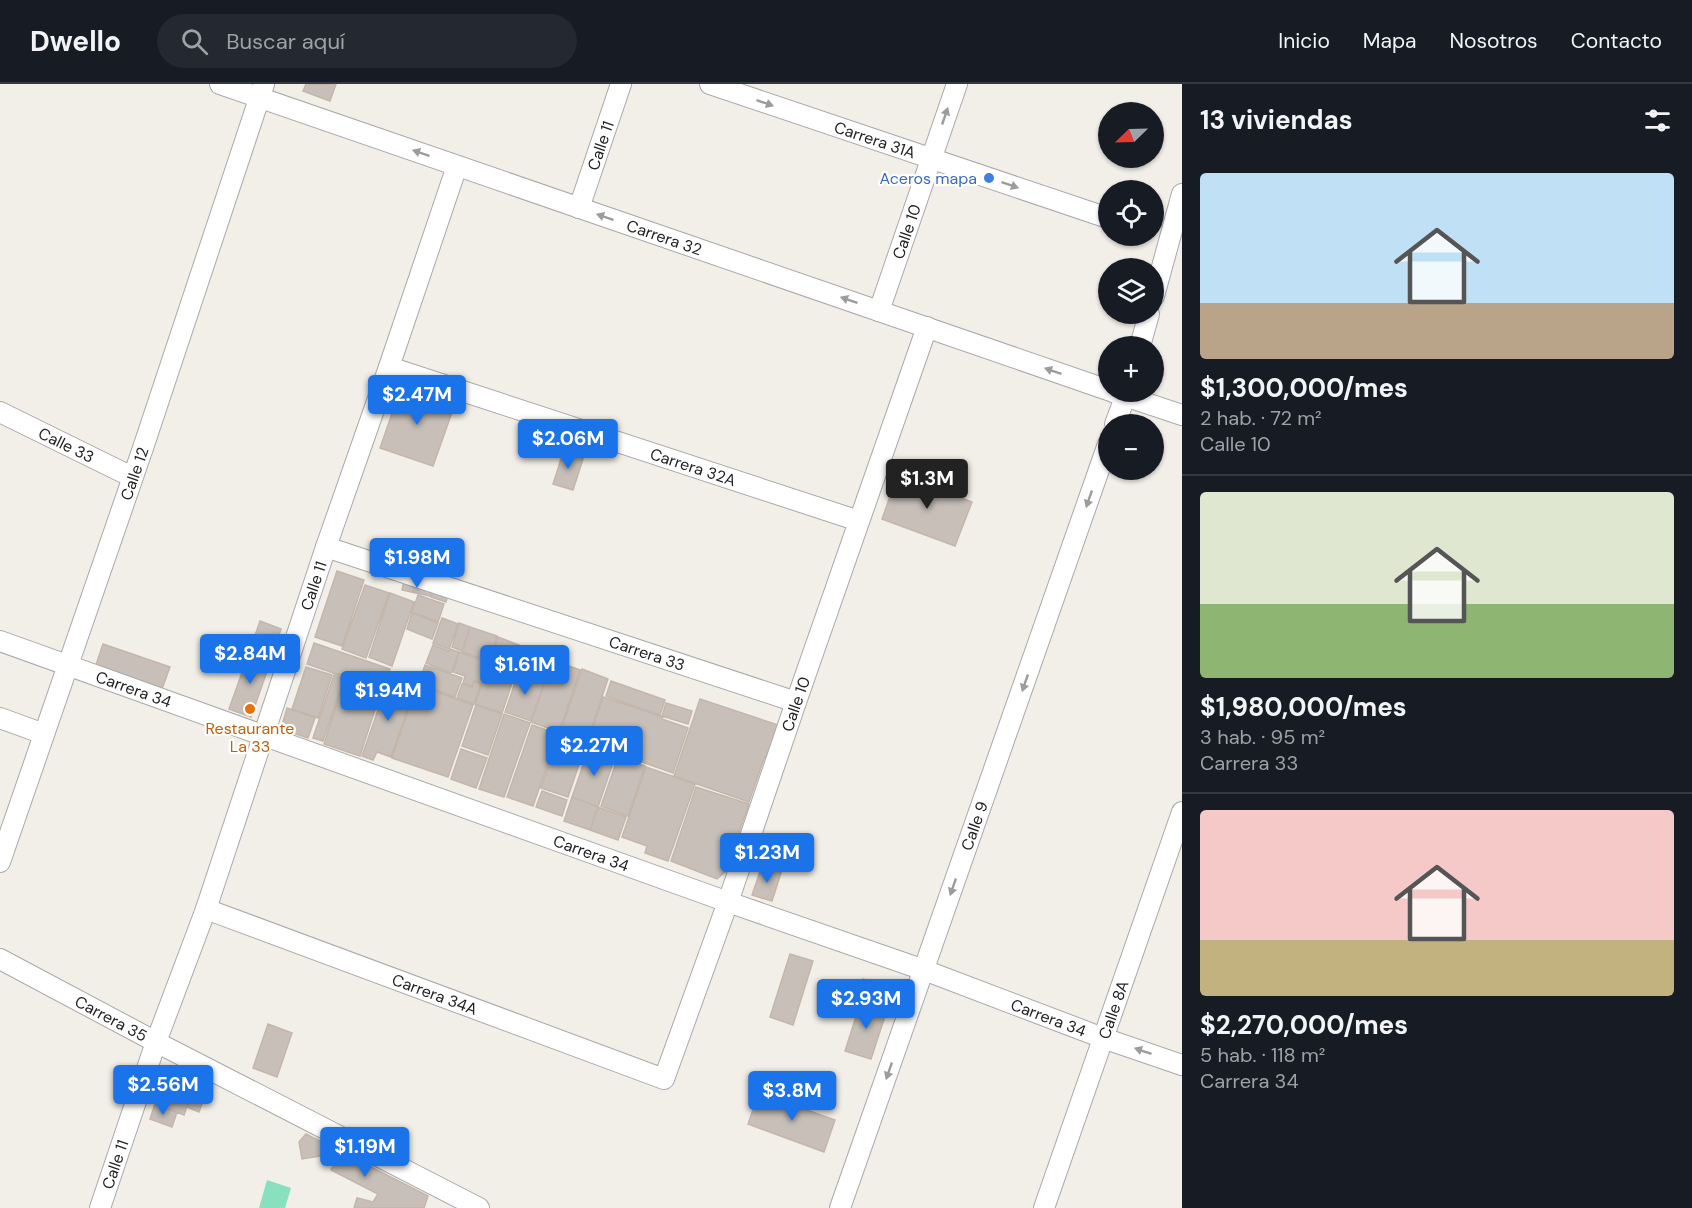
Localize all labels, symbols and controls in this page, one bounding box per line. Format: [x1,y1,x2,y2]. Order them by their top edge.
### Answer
search box [157,14,577,68]
text: Dwello [30,23,121,60]
icon: search [178,25,211,58]
text: Buscar aquí [226,27,345,56]
text: Inicio [1278,27,1330,55]
text: Mapa [1363,27,1417,55]
text: Nosotros [1450,27,1538,55]
text: Contacto [1571,27,1662,55]
one-way arrow [756,98,774,108]
north arrow [1098,102,1164,168]
map controls [1098,102,1164,480]
text: 13 viviendas [1200,103,1353,137]
icon: filters [1641,104,1674,137]
one-way arrow [941,107,951,125]
street label: Carrera 31A [831,116,919,163]
street label: Calle 11 [582,118,618,173]
one-way arrow [411,148,429,158]
place label: Aceros mapa [879,168,977,189]
marker: Aceros mapa [982,171,996,185]
button: locate [1098,180,1164,246]
one-way arrow [1001,181,1019,190]
street label: Calle 10 [887,201,925,262]
one-way arrow [596,211,614,221]
icon: home [1383,212,1491,320]
street label: Carrera 32 [624,214,705,260]
button: layers [1098,258,1164,324]
one-way arrow [840,295,858,305]
button: + [1098,336,1164,402]
one-way arrow [1044,365,1062,375]
text: $1,300,000/mes [1200,371,1408,405]
pin: $2.47M [368,375,466,426]
text: $2.47M [382,381,452,407]
text: 2 hab. · 72 m² [1200,405,1322,431]
button: − [1098,414,1164,480]
pin: $2.06M [519,419,617,470]
street label: Calle 33 [35,422,98,467]
text: $2.06M [532,425,604,451]
text: Calle 10 [1200,431,1271,457]
street label: Carrera 32A [648,443,739,491]
street label: Calle 12 [115,444,153,503]
pin: $1.3M [885,459,969,510]
text: $1.3M [900,465,954,491]
one-way arrow [1084,490,1094,508]
icon: home [1383,531,1491,639]
pin: $1.98M [368,538,466,589]
text: $1.98M [384,544,450,570]
street label: Calle 11 [295,558,331,613]
street label: Carrera 33 [606,631,688,675]
pin: $2.84M [201,634,299,685]
text: $2.84M [214,640,286,666]
pin: $1.61M [476,645,574,696]
text: $1.61M [494,651,556,677]
street label: Carrera 34 [93,666,175,712]
pin: $1.94M [339,671,437,722]
street label: Calle 10 [776,674,815,734]
one-way arrow [1019,674,1029,692]
text: $1.94M [354,677,422,703]
text: $1,980,000/mes [1200,690,1407,724]
marker: Restaurante La 33 [243,702,257,716]
place label: Restaurante La 33 [206,718,294,757]
text: 3 hab. · 95 m² [1200,724,1325,750]
pin: $2.27M [545,726,643,777]
text: $2.27M [560,732,628,758]
text: Carrera 33 [1200,750,1298,776]
street label: Calle 9 [956,798,992,853]
street label: Carrera 34 [550,830,632,876]
pin: $1.23M [718,833,816,884]
text: $1.23M [734,839,800,865]
icon: home [1383,849,1491,957]
one-way arrow [948,878,958,896]
street label: Carrera 34A [389,968,481,1019]
street label: Calle 8A [1093,977,1133,1042]
pin: $2.93M [817,979,915,1030]
text: $2.93M [831,985,901,1011]
street label: Carrera 35 [71,990,151,1046]
street label: Carrera 34 [1008,993,1089,1041]
text: $2,270,000/mes [1200,1008,1408,1042]
text: 5 hab. · 118 m² [1200,1042,1325,1068]
one-way arrow [1133,1046,1151,1056]
one-way arrow [883,1062,893,1080]
pin: $2.56M [114,1065,212,1116]
text: Carrera 34 [1200,1068,1299,1094]
text: $2.56M [127,1071,199,1097]
pin: $3.8M [750,1071,834,1122]
text: $3.8M [762,1077,822,1103]
pin: $1.19M [316,1127,414,1178]
text: $1.19M [334,1133,396,1159]
street label: Calle 11 [97,1137,133,1192]

